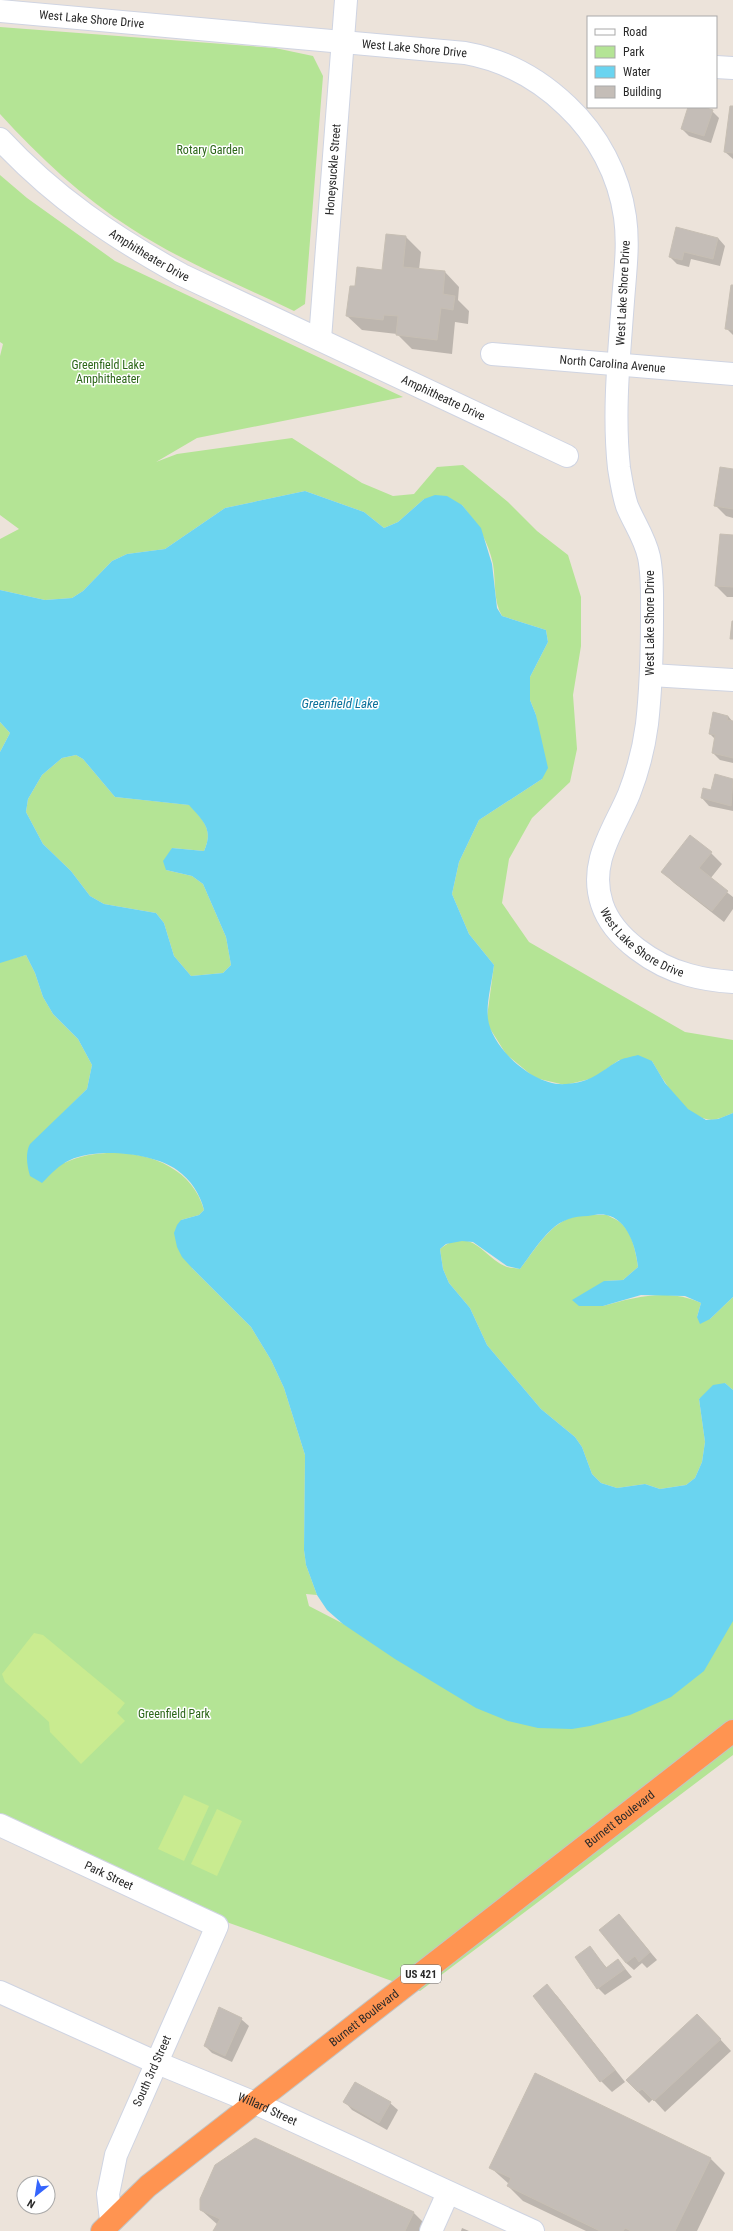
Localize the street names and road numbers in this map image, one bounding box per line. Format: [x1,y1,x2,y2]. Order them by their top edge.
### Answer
street label: West Lake Shore Drive [38,8,145,31]
street label: West Lake Shore Drive [361,37,468,60]
street label: Honeysuckle Street [323,123,344,216]
street label: Amphitheater Drive [106,226,192,285]
street label: West Lake Shore Drive [613,240,633,346]
street label: North Carolina Avenue [559,353,666,375]
street label: Amphitheatre Drive [399,372,488,424]
street label: West Lake Shore Drive [643,570,657,676]
street label: West Lake Shore Drive [597,905,686,980]
street label: Burnett Boulevard [582,1788,657,1851]
street label: Park Street [82,1858,136,1893]
road number: US 421 [401,1965,441,1983]
street label: Burnett Boulevard [326,1987,402,2049]
street label: South 3rd Street [130,2033,174,2109]
street label: Willard Street [236,2090,300,2129]

